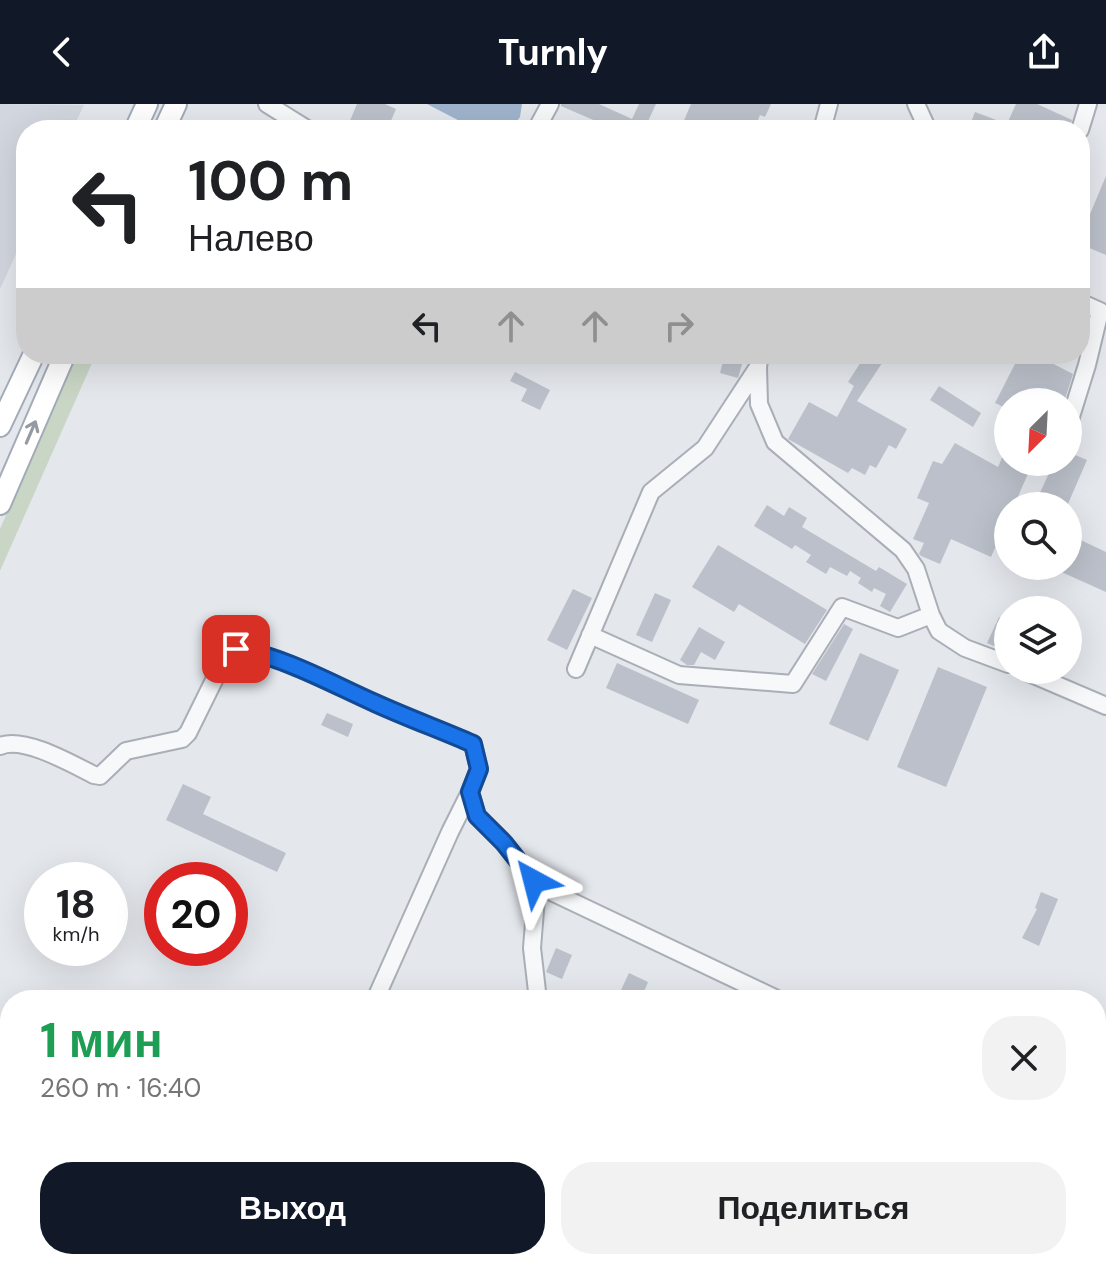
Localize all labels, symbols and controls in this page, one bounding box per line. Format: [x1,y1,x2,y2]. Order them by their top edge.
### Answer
text: Turnly [498,29,608,76]
icon: back [40,30,84,74]
icon: share [1022,30,1066,74]
text: 100 m [188,144,353,217]
icon: left [56,152,160,256]
text: Налево [188,215,314,262]
icon: left [405,304,449,348]
icon: ahead [489,304,533,348]
icon: ahead [573,304,617,348]
icon: right [657,304,701,348]
north arrow [994,388,1082,476]
map controls [994,388,1082,684]
one-way arrow [25,420,40,445]
button: search [994,492,1082,580]
button: layers [994,596,1082,684]
pin [202,615,270,683]
icon: arrive [214,627,258,671]
position arrow [492,839,576,923]
speed limit sign: 20 [144,862,248,966]
text: 18 [56,878,96,930]
text: km/h [52,921,100,947]
text: 1 мин [40,1009,163,1072]
button: close [982,1016,1066,1100]
text: 260 m · 16:40 [40,1071,201,1105]
button: Выход [40,1162,545,1254]
button: Поделиться [561,1162,1066,1254]

